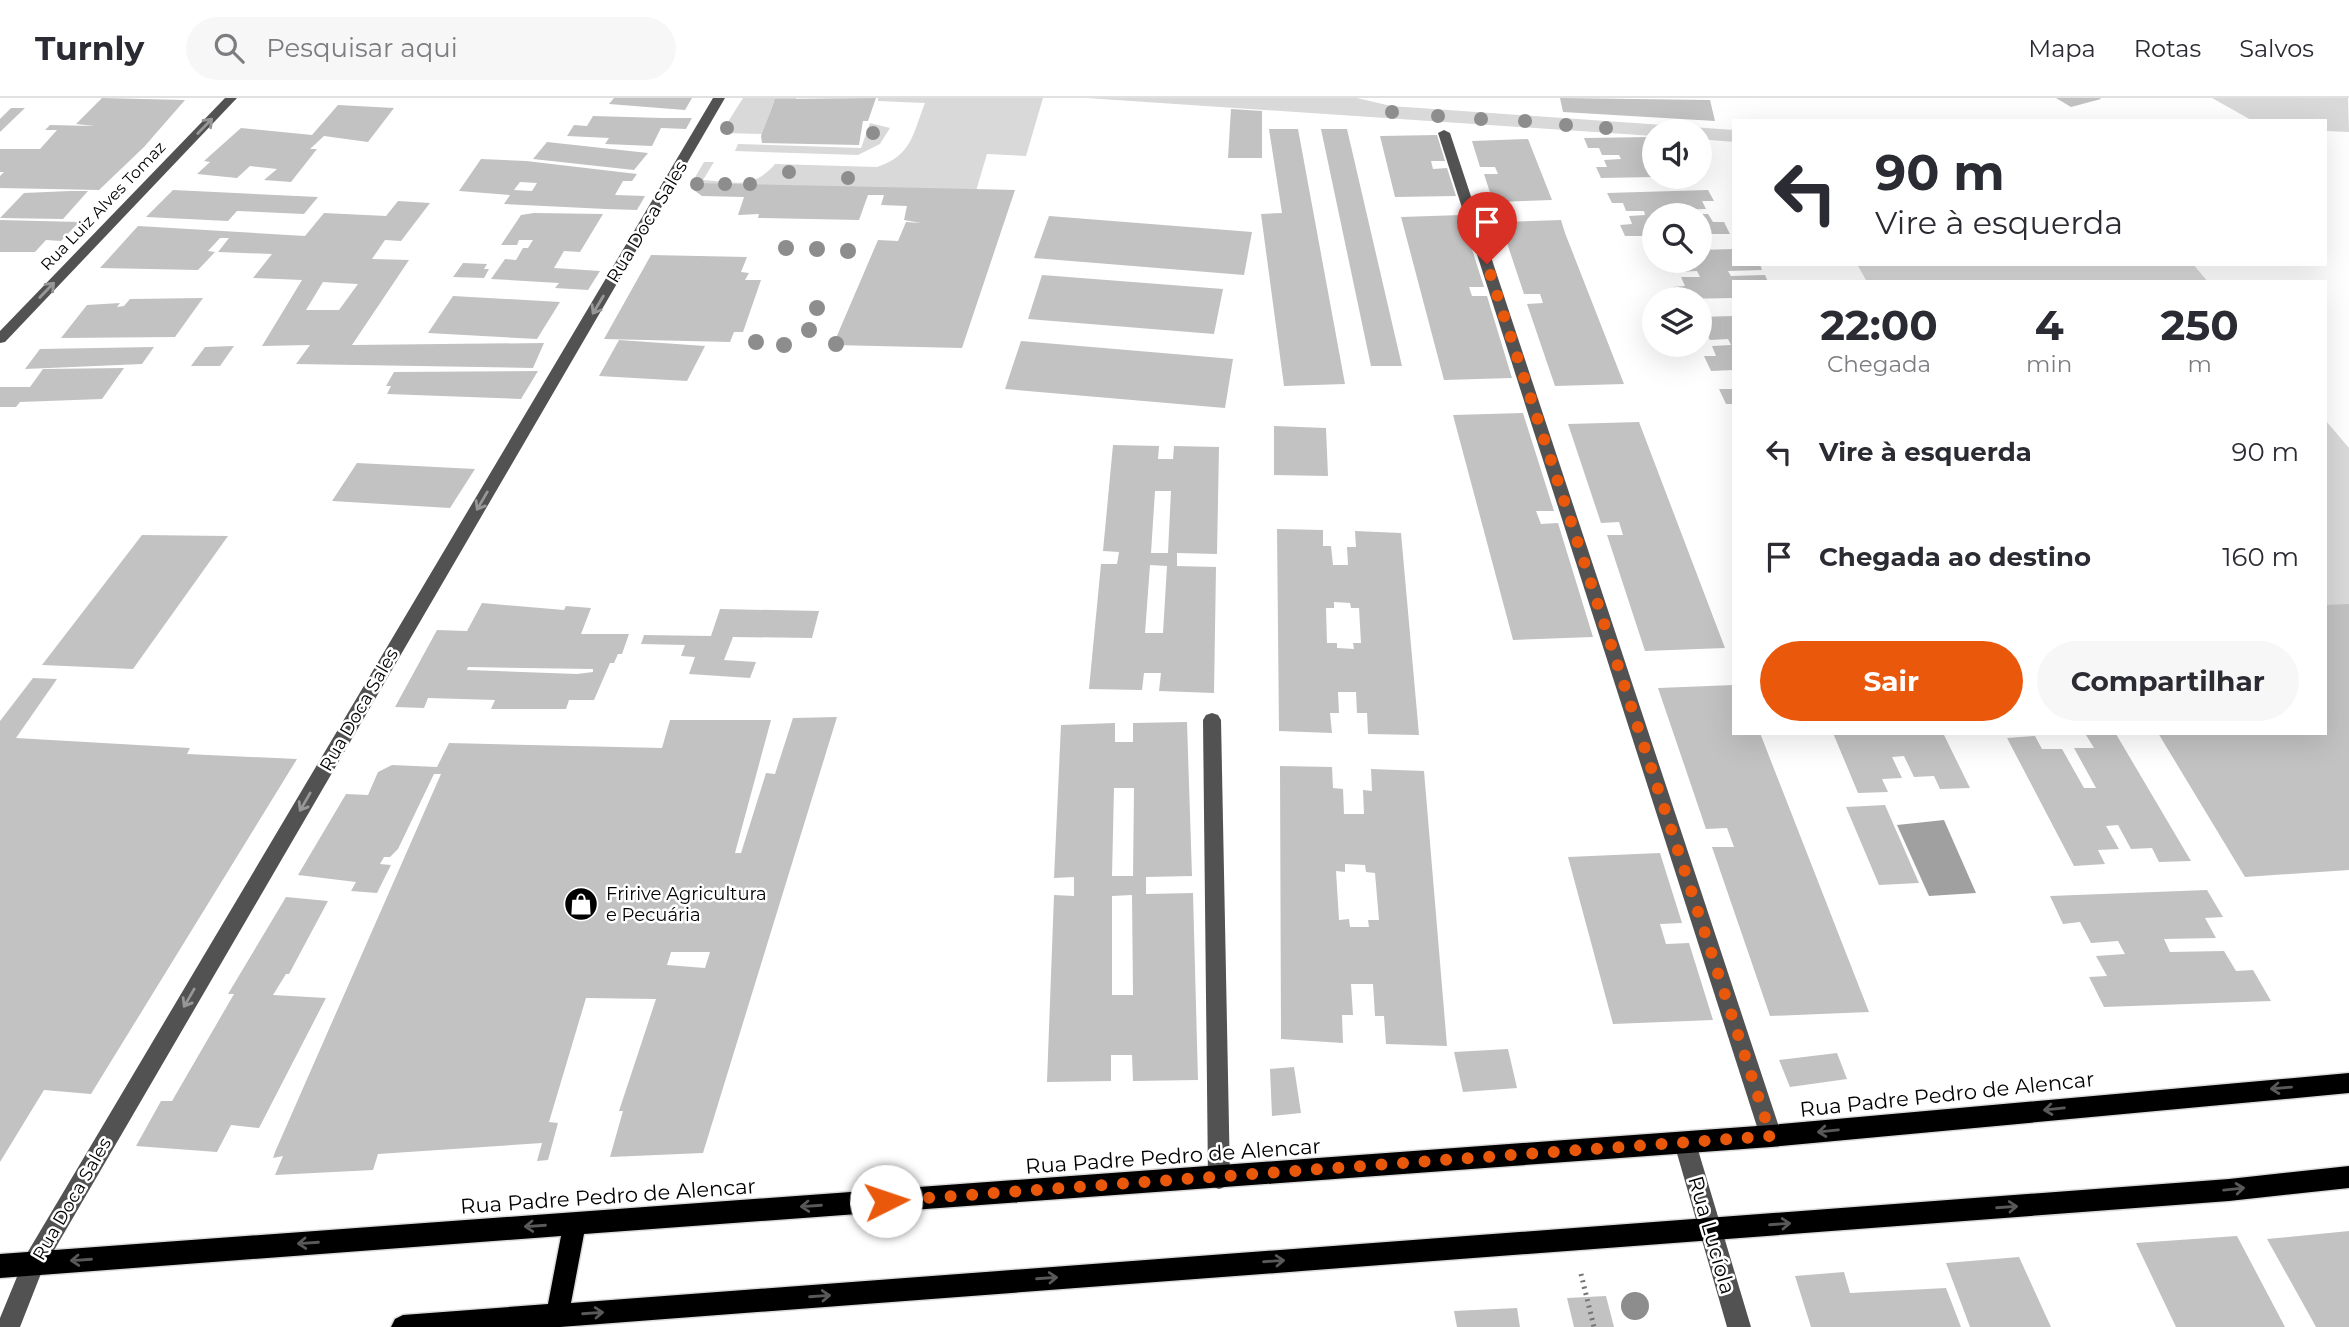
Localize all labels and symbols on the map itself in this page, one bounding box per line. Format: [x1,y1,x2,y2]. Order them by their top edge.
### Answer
one-way arrow [196,117,213,134]
street label: Rua Luiz Alves Tomaz [37,138,169,274]
street label: Rua Doca Sales [602,157,692,287]
pin [1457,192,1517,264]
one-way arrow [39,281,56,298]
one-way arrow [590,294,604,314]
one-way arrow [475,490,489,510]
street label: Rua Doca Sales [315,644,403,775]
one-way arrow [297,792,311,812]
place label: Fririve Agricultura e Pecuária [606,883,767,926]
shop icon: Fririve Agricultura e Pecuária [562,885,600,923]
one-way arrow [182,988,196,1008]
street label: Rua Padre Pedro de Alencar [1798,1066,2096,1122]
one-way arrow [2270,1082,2293,1095]
one-way arrow [2044,1102,2066,1115]
one-way arrow [1817,1125,1840,1138]
street label: Rua Doca Sales [28,1133,116,1264]
street label: Rua Padre Pedro de Alencar [1024,1133,1322,1179]
position arrow [849,1164,923,1238]
street label: Rua Padre Pedro de Alencar [459,1173,757,1219]
street label: Rua Lucíola [1683,1173,1741,1297]
one-way arrow [2222,1182,2244,1195]
one-way arrow [800,1200,823,1213]
one-way arrow [1995,1200,2018,1213]
one-way arrow [1768,1217,1791,1230]
one-way arrow [524,1220,547,1233]
one-way arrow [297,1237,320,1250]
one-way arrow [70,1254,93,1267]
one-way arrow [1262,1254,1285,1267]
one-way arrow [1035,1272,1058,1285]
one-way arrow [808,1289,831,1302]
one-way arrow [582,1306,604,1319]

